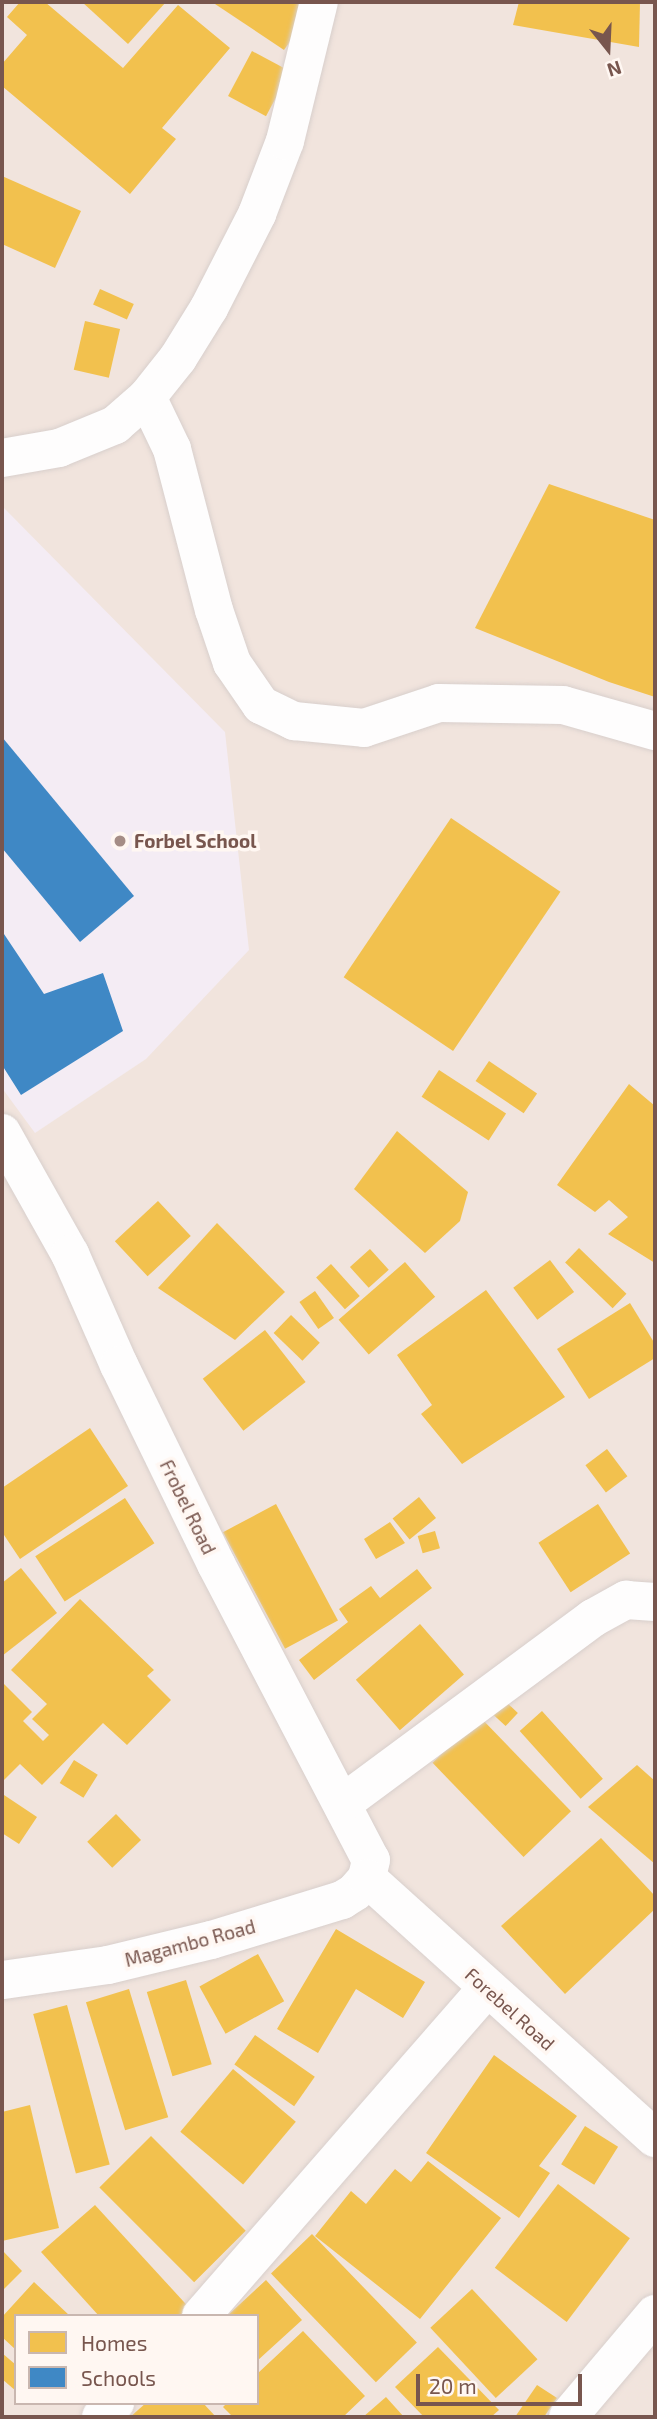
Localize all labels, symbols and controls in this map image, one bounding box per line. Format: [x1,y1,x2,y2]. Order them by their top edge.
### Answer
north arrow [573,14,643,84]
text: N [605,56,625,83]
place label: Forbel School [134,830,257,852]
marker: Forbel School [112,833,128,849]
street label: Frobel Road [155,1456,221,1558]
street label: Magambo Road [122,1915,258,1971]
street label: Forebel Road [460,1963,560,2055]
legend [14,2314,259,2405]
text: Homes [81,2330,147,2355]
scale bar [419,2360,585,2404]
text: Schools [81,2365,156,2390]
text: 20 m [429,2373,477,2398]

